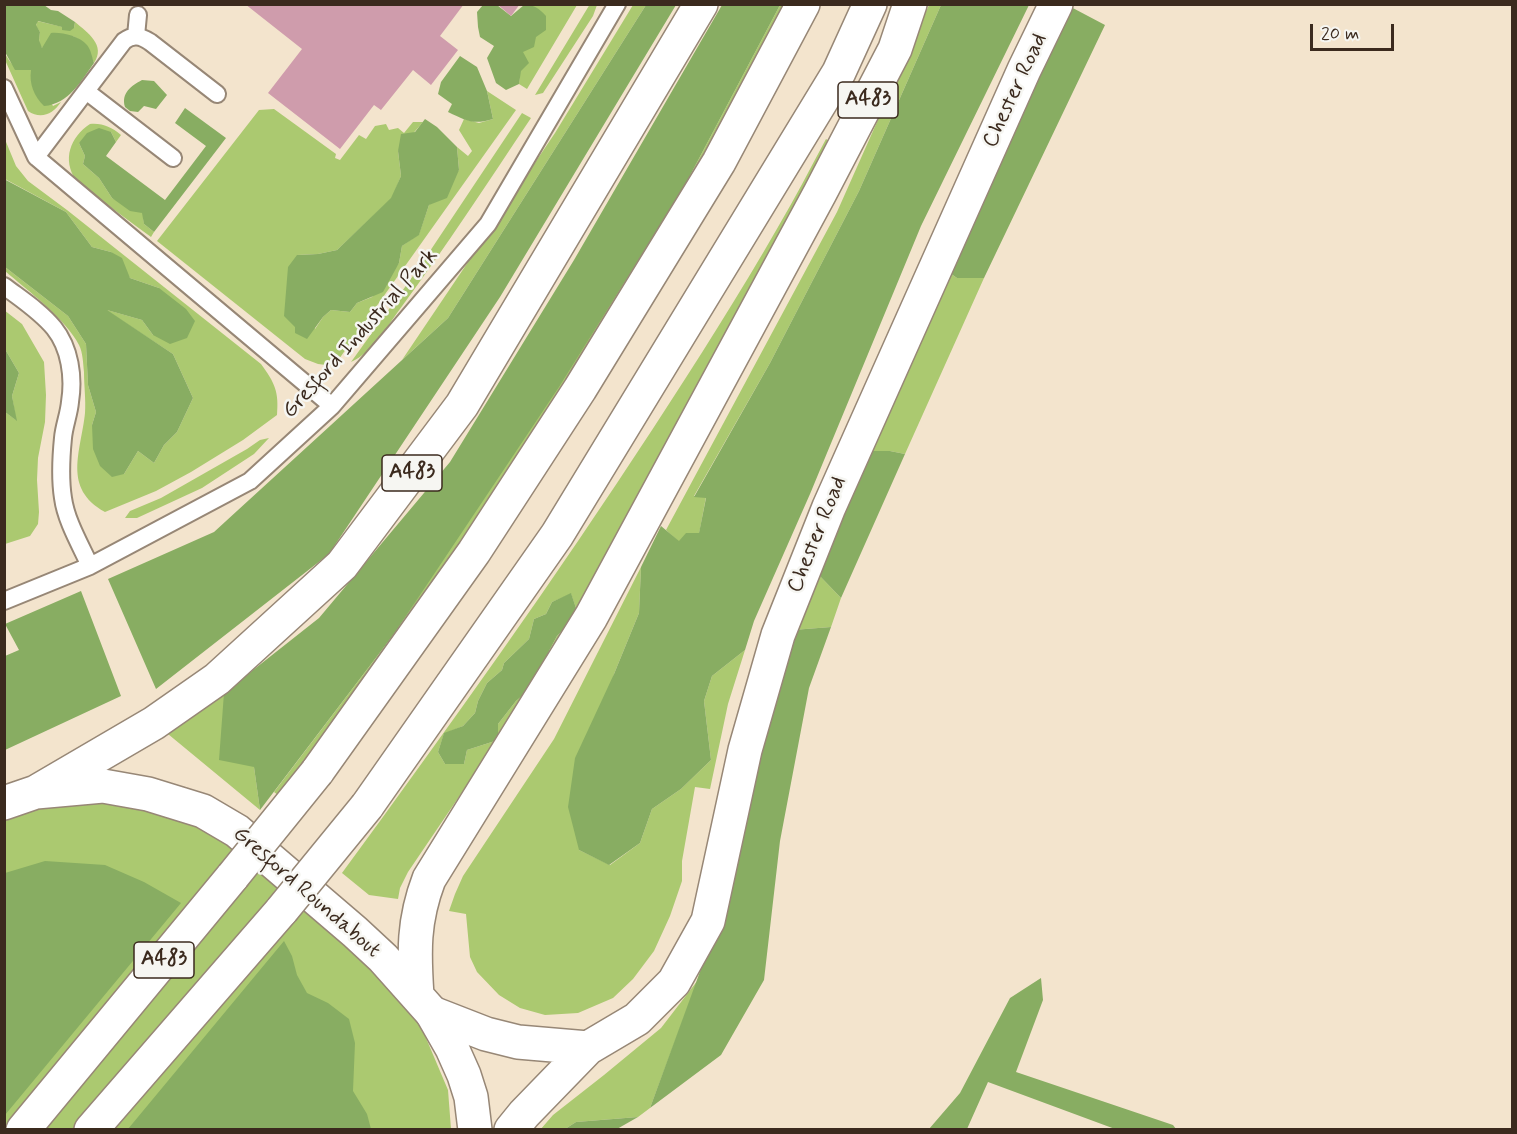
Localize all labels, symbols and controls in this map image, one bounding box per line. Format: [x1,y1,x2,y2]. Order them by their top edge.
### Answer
scale bar [1313,12,1397,50]
text: 20 m [1321,22,1359,46]
street label: Chester Road [978,30,1054,152]
road number: A483 [838,82,898,118]
street label: Gresford Industrial Park [278,243,444,425]
road number: A483 [382,455,442,491]
street label: Chester Road [783,473,853,597]
street label: Gresford Roundabout [227,822,385,964]
road number: A483 [134,942,194,978]

